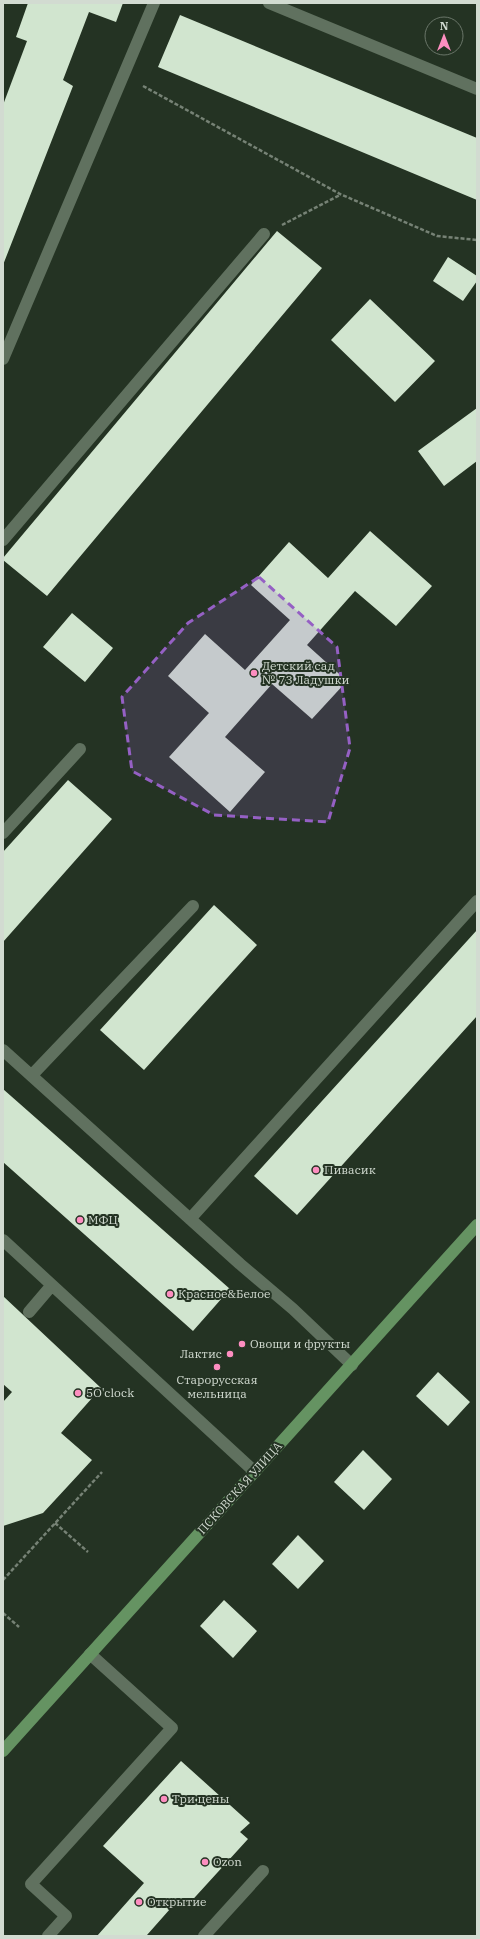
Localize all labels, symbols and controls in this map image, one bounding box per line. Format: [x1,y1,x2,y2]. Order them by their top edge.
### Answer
north arrow [424,16,464,56]
text: N [440,19,449,33]
place label: Детский сад № 73 Ладушки [262,658,349,687]
marker: Детский сад № 73 Ладушки [249,668,259,678]
place label: Пивасик [324,1162,376,1177]
marker: Пивасик [311,1165,321,1175]
place label: МФЦ [88,1212,118,1227]
marker: МФЦ [75,1215,85,1225]
place label: Красное&Белое [178,1286,271,1301]
marker: Красное&Белое [165,1289,175,1299]
place label: Овощи и фрукты [250,1336,350,1351]
marker: Овощи и фрукты [237,1339,247,1349]
place label: Лактис [180,1346,222,1361]
marker: Лактис [225,1349,235,1359]
marker: Старорусская мельница [212,1362,222,1372]
place label: Старорусская мельница [176,1372,258,1401]
place label: 5O'clock [86,1385,134,1400]
marker: 5O'clock [73,1388,83,1398]
street label: ПСКОВСКАЯ УЛИЦА [194,1438,286,1537]
place label: Три цены [172,1791,230,1806]
marker: Три цены [159,1794,169,1804]
place label: Ozon [213,1854,242,1869]
marker: Ozon [200,1857,210,1867]
place label: Открытие [147,1894,207,1909]
marker: Открытие [134,1897,144,1907]

